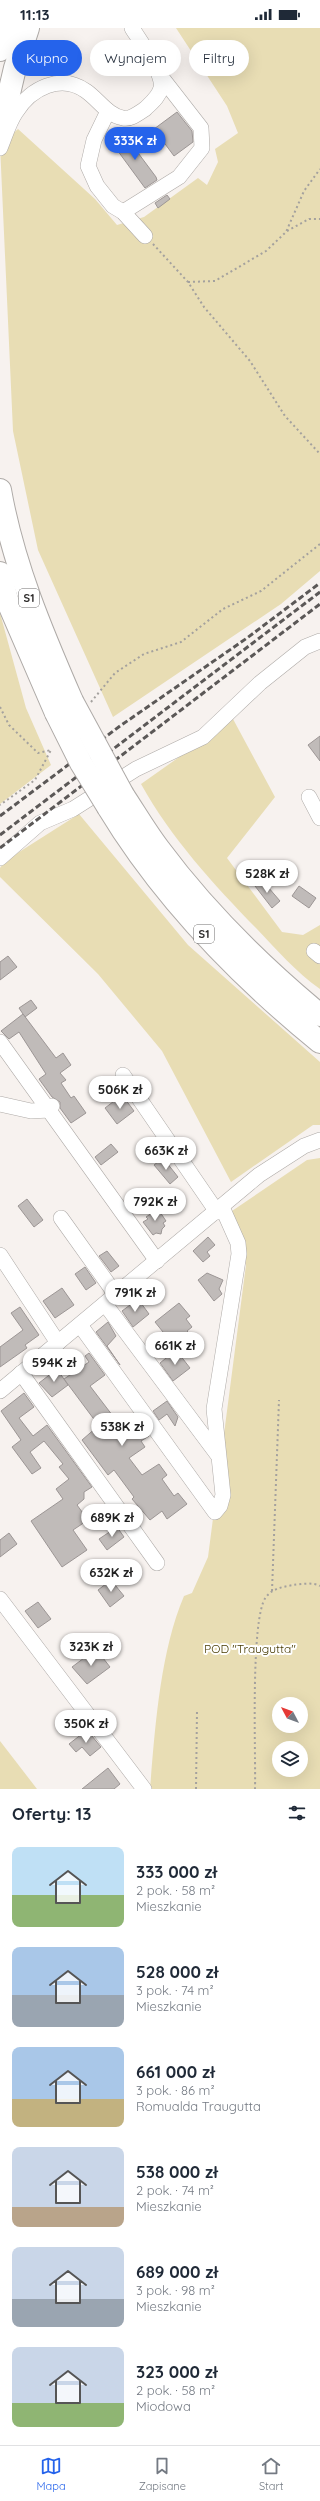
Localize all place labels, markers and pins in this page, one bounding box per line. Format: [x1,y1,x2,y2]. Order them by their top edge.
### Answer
pin: 333K zł [98,127,172,161]
pin: 528K zł [230,860,304,894]
pin: 506K zł [83,1076,157,1110]
pin: 663K zł [129,1137,203,1171]
pin: 792K zł [118,1188,192,1222]
pin: 791K zł [98,1279,172,1313]
pin: 661K zł [138,1332,212,1366]
pin: 594K zł [17,1349,91,1383]
pin: 538K zł [85,1413,159,1447]
pin: 689K zł [75,1504,149,1538]
pin: 632K zł [74,1559,148,1593]
pin: 323K zł [54,1633,128,1667]
pin: 350K zł [49,1710,123,1744]

